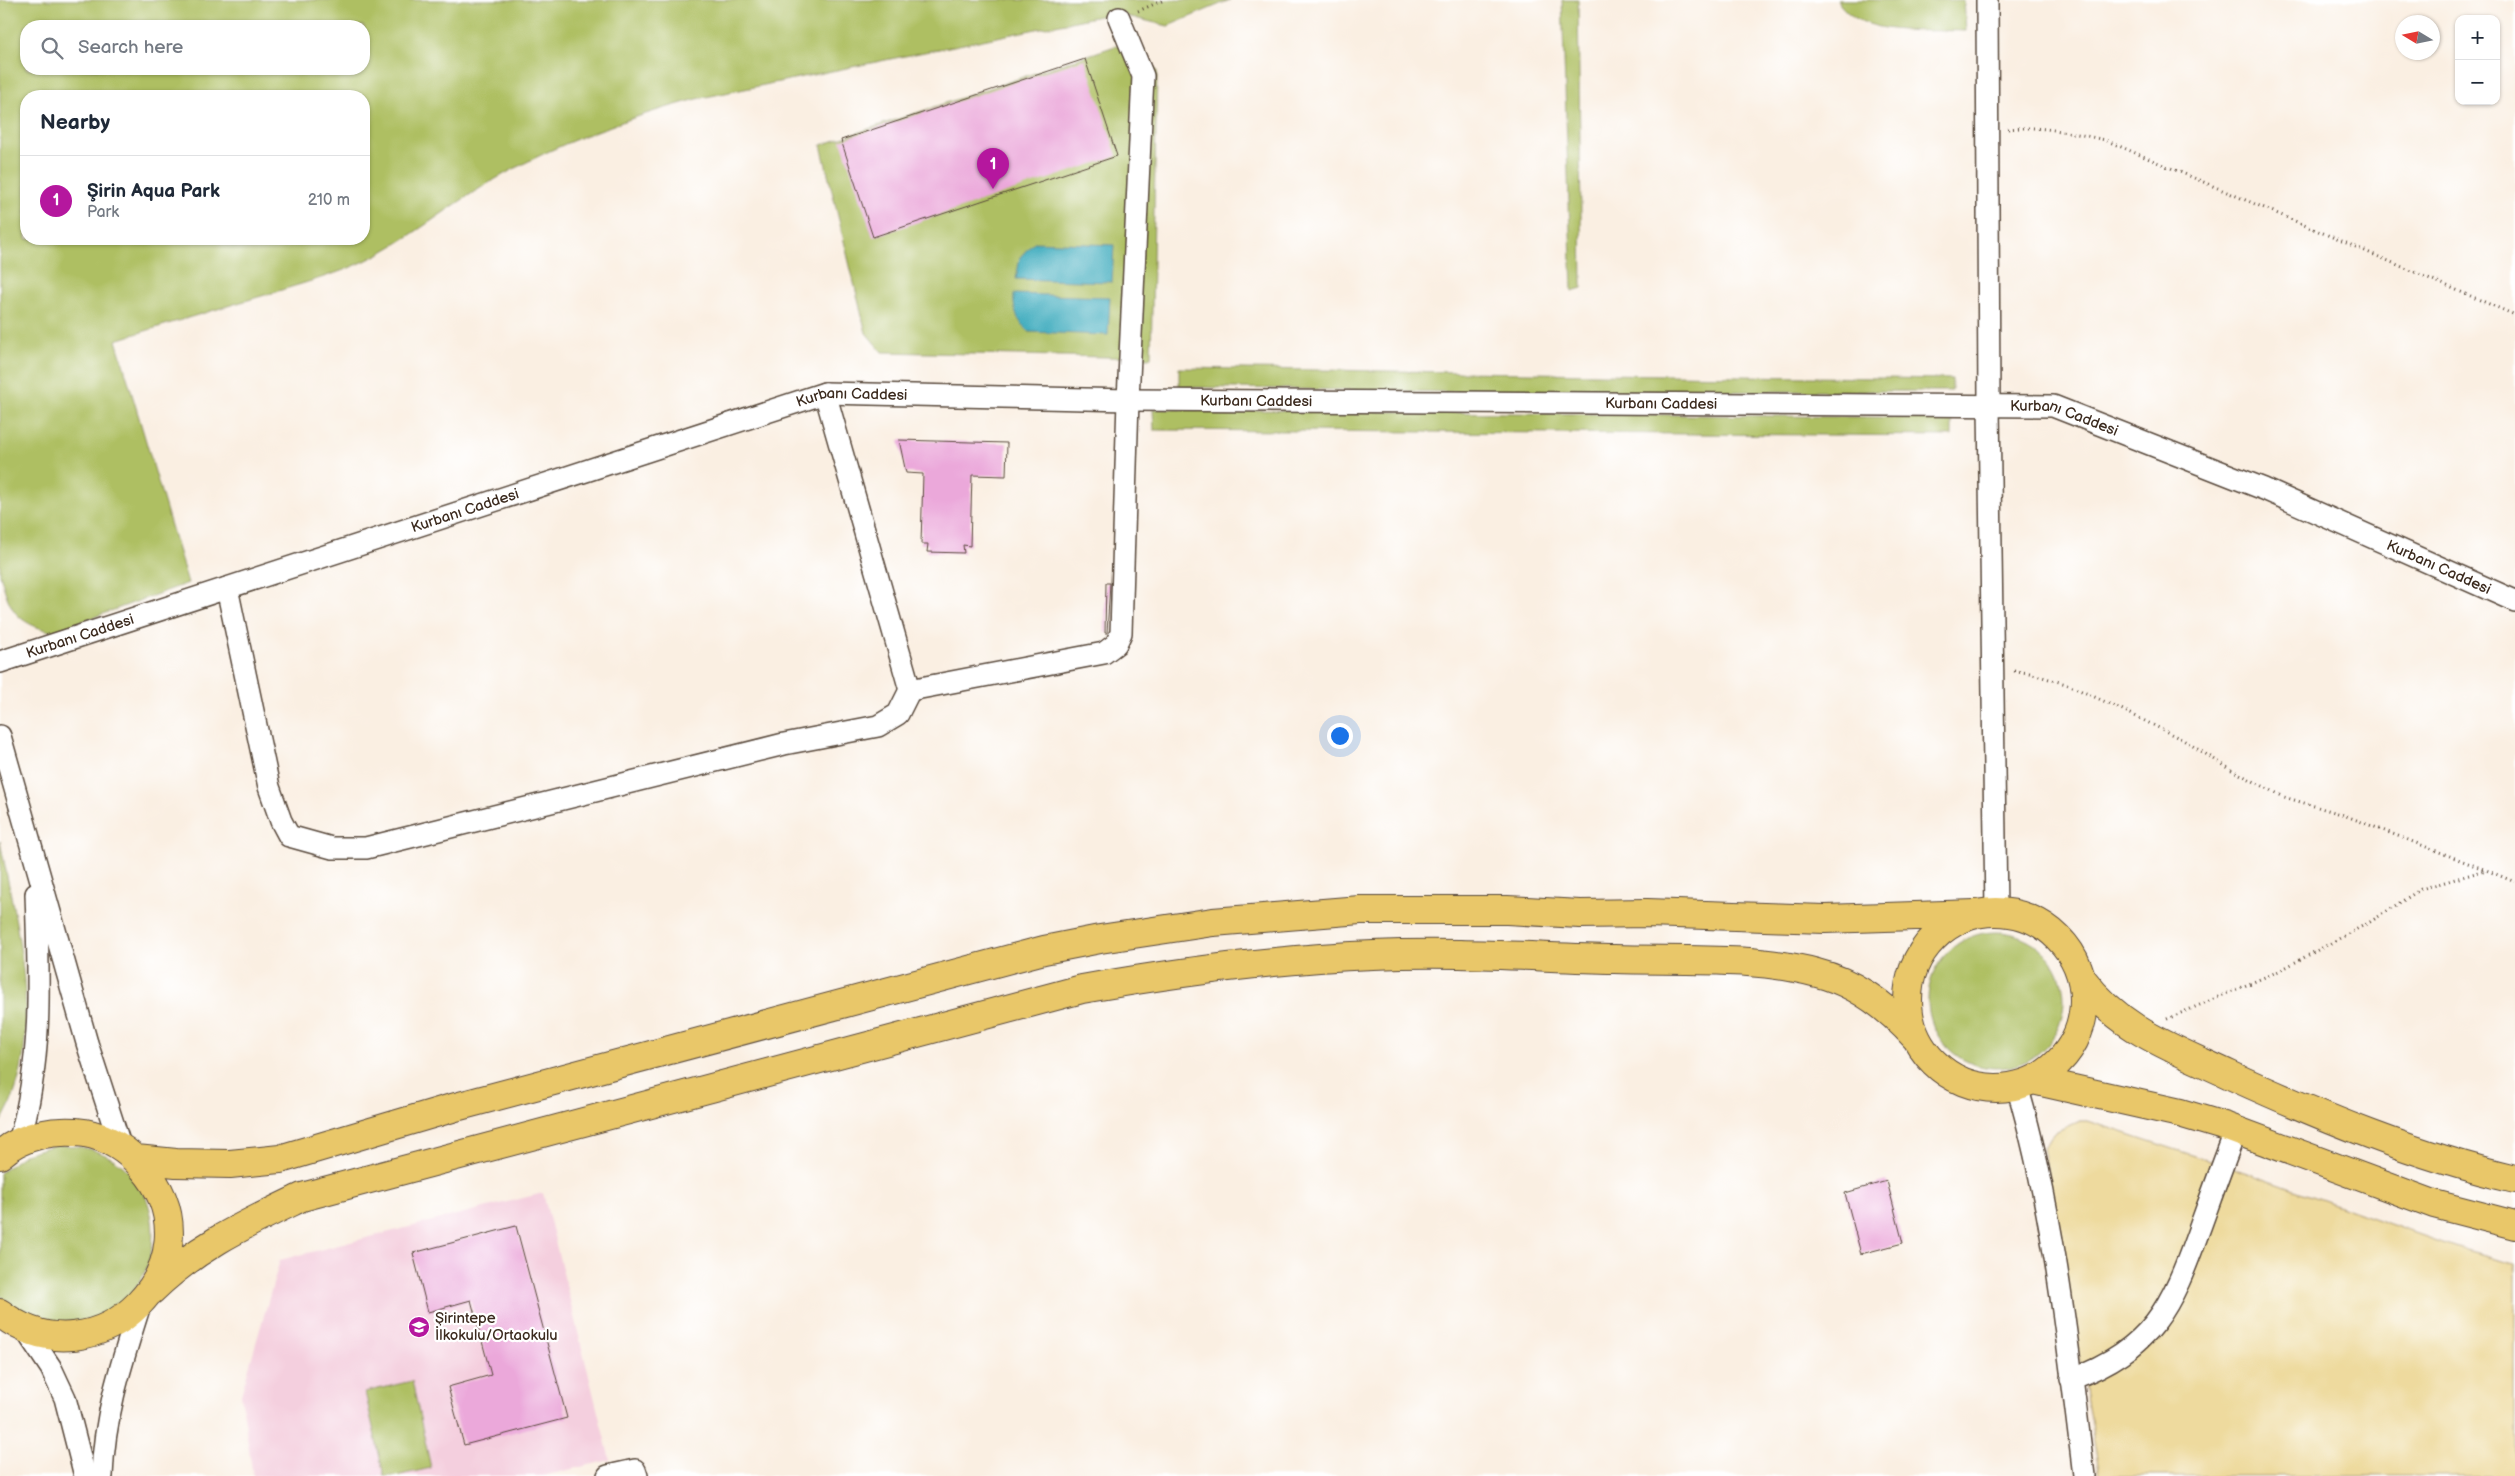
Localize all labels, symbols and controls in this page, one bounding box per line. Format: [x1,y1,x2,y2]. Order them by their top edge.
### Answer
north arrow [2395,15,2440,60]
map controls [2455,15,2500,105]
button: + [2455,15,2500,60]
search box [20,20,370,75]
icon: search [38,34,66,62]
text: Search here [78,36,183,59]
button: − [2455,60,2500,105]
text: Nearby [40,110,110,135]
pin: 1 [977,148,1009,189]
text: Şirin Aqua Park [87,180,220,203]
text: 1 [53,191,59,210]
text: 210 m [308,191,350,210]
text: Park [87,203,119,222]
street label: Kurbanı Caddesi [794,384,908,412]
street label: Kurbanı Caddesi [1200,391,1312,411]
street label: Kurbanı Caddesi [1605,394,1717,414]
street label: Kurbanı Caddesi [2010,397,2121,441]
street label: Kurbanı Caddesi [409,484,521,537]
street label: Kurbanı Caddesi [2383,536,2494,599]
street label: Kurbanı Caddesi [24,610,136,663]
your location [1327,723,1353,749]
place label: Şirintepe İlkokulu/Ortaokulu [435,1309,558,1345]
school or university icon: Şirintepe İlkokulu/Ortaokulu [407,1315,431,1339]

